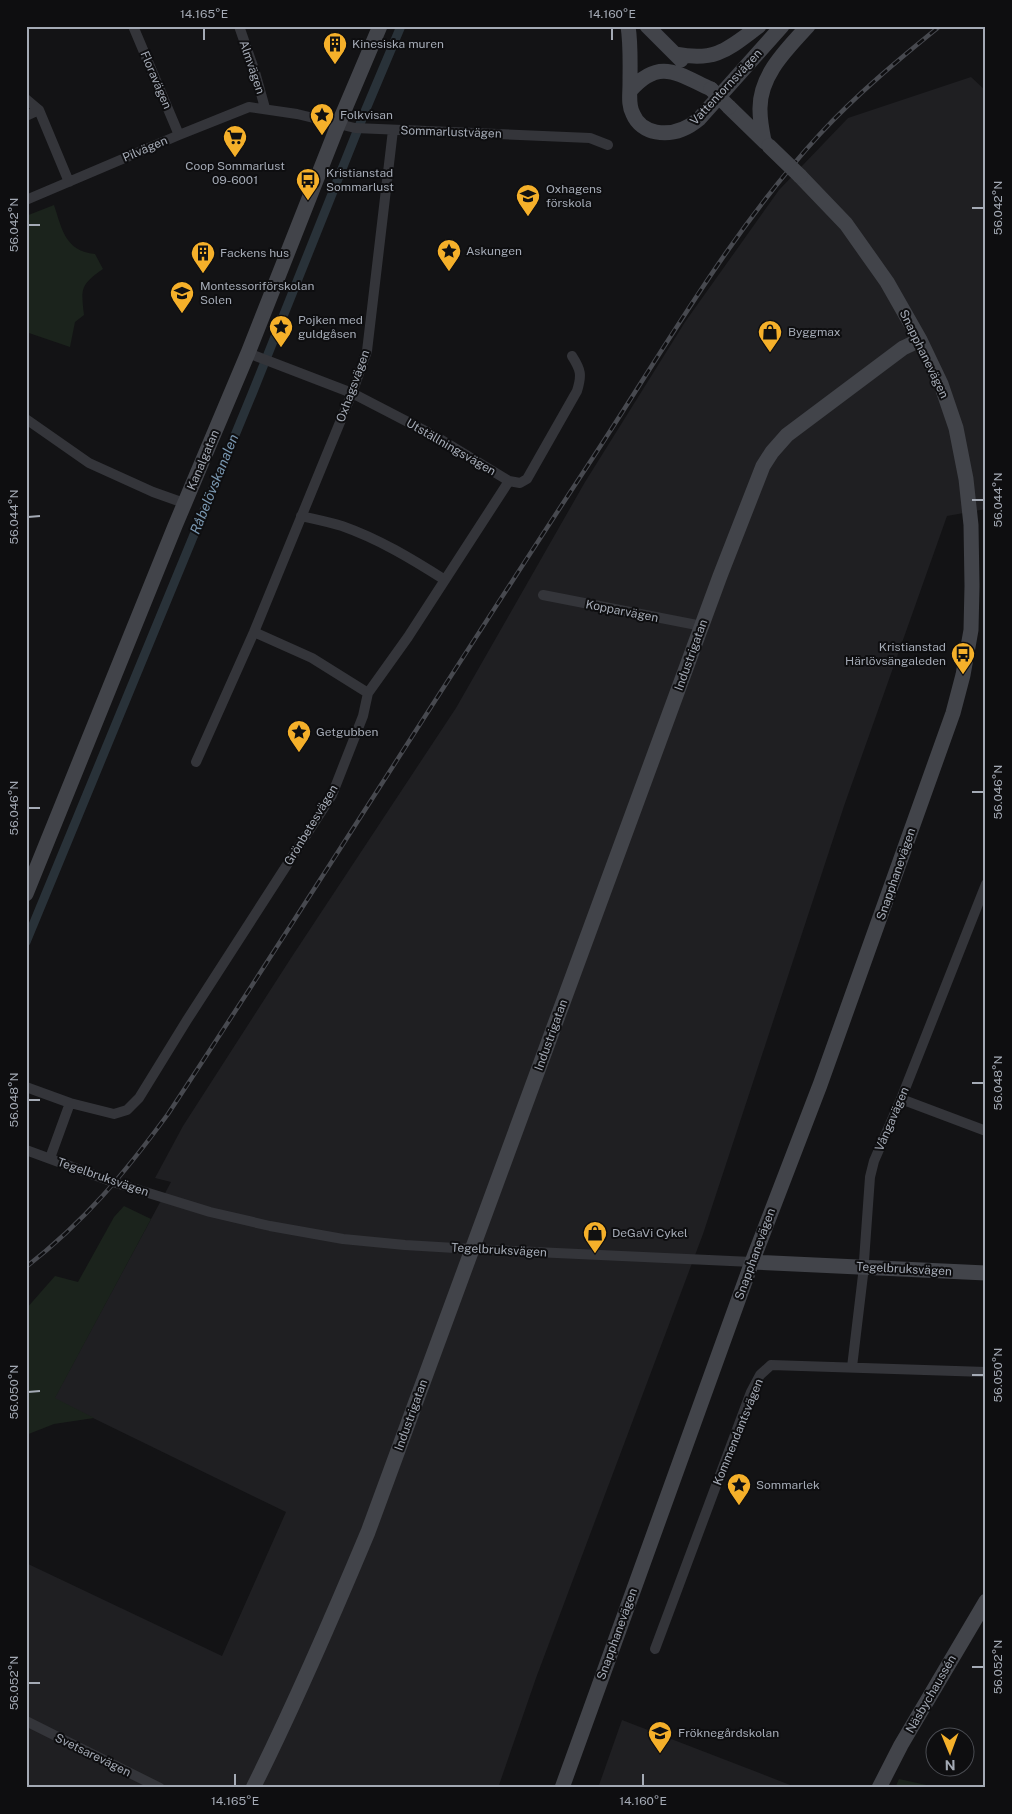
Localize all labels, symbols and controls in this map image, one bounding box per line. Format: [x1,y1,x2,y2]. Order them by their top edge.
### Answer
text: 14.165°E [180,7,228,21]
text: 14.160°E [588,7,636,21]
building icon: Kinesiska muren [322,31,348,65]
place label: Kinesiska muren [352,37,444,51]
street label: Almvägen [236,38,268,96]
street label: Vattentornsvägen [687,46,765,128]
street label: Floravägen [138,49,175,111]
place icon: Folkvisan [309,102,335,136]
place label: Folkvisan [340,108,393,122]
street label: Sommarlustvägen [400,123,502,141]
supermarket icon: Coop Sommarlust 09-6001 [222,124,248,158]
street label: Pilvägen [120,133,170,165]
place label: Coop Sommarlust 09-6001 [185,159,285,187]
place label: Kristianstad Sommarlust [326,166,394,194]
bus stop icon: Kristianstad Sommarlust [295,167,321,201]
text: 56.042°N [991,181,1005,235]
place label: Oxhagens förskola [546,182,602,210]
school or university icon: Oxhagens förskola [515,183,541,217]
text: 56.042°N [7,198,21,252]
place icon: Askungen [436,238,462,272]
building icon: Fackens hus [190,240,216,274]
place label: Askungen [466,244,522,258]
place label: Fackens hus [220,246,289,260]
place label: Montessoriförskolan Solen [200,279,314,307]
school or university icon: Montessoriförskolan Solen [169,280,195,314]
street label: Snapphanevägen [897,308,951,401]
place label: Pojken med guldgåsen [298,313,363,341]
place icon: Pojken med guldgåsen [268,314,294,348]
shop icon: Byggmax [757,319,783,353]
place label: Byggmax [788,325,841,339]
street label: Oxhagsvägen [333,348,373,424]
street label: Utställningsvägen [404,416,498,478]
street label: Kanalgatan [184,428,222,492]
water label: Råbelövskanalen [187,431,241,536]
text: 56.044°N [991,473,1005,527]
text: 56.044°N [7,490,21,544]
street label: Kopparvägen [584,597,660,625]
street label: Industrigatan [672,618,710,692]
place label: Kristianstad Härlövsängaleden [845,640,946,668]
bus stop icon: Kristianstad Härlövsängaleden [950,641,976,675]
place icon: Getgubben [286,719,312,753]
place label: Getgubben [316,725,379,739]
text: 56.046°N [991,765,1005,819]
text: 56.046°N [7,781,21,835]
street label: Grönbetesvägen [281,782,341,868]
street label: Snapphanevägen [874,826,918,922]
street label: Industrigatan [532,998,570,1072]
text: 56.048°N [991,1055,1005,1111]
text: 56.048°N [7,1072,21,1128]
street label: Vångavägen [872,1085,912,1153]
street label: Tegelbruksvägen [55,1155,151,1199]
street label: Snapphanevägen [732,1206,778,1302]
shop icon: DeGaVi Cykel [582,1220,608,1254]
place label: DeGaVi Cykel [612,1226,688,1240]
street label: Tegelbruksvägen [451,1241,547,1260]
street label: Tegelbruksvägen [856,1260,952,1279]
text: 56.050°N [991,1348,1005,1402]
text: 56.050°N [7,1365,21,1419]
street label: Kommendantsvägen [710,1377,766,1487]
street label: Industrigatan [392,1378,430,1452]
place icon: Sommarlek [726,1472,752,1506]
place label: Sommarlek [756,1478,820,1492]
street label: Snapphanevägen [594,1586,640,1682]
text: 56.052°N [991,1640,1005,1694]
street label: Näsbychaussén [903,1652,959,1736]
text: 56.052°N [7,1656,21,1710]
school or university icon: Fröknegårdskolan [647,1720,673,1754]
place label: Fröknegårdskolan [678,1726,779,1740]
north arrow [924,1726,974,1776]
street label: Svetsarevägen [53,1731,133,1779]
text: N [945,1757,956,1773]
text: 14.165°E [211,1794,259,1808]
text: 14.160°E [619,1794,667,1808]

